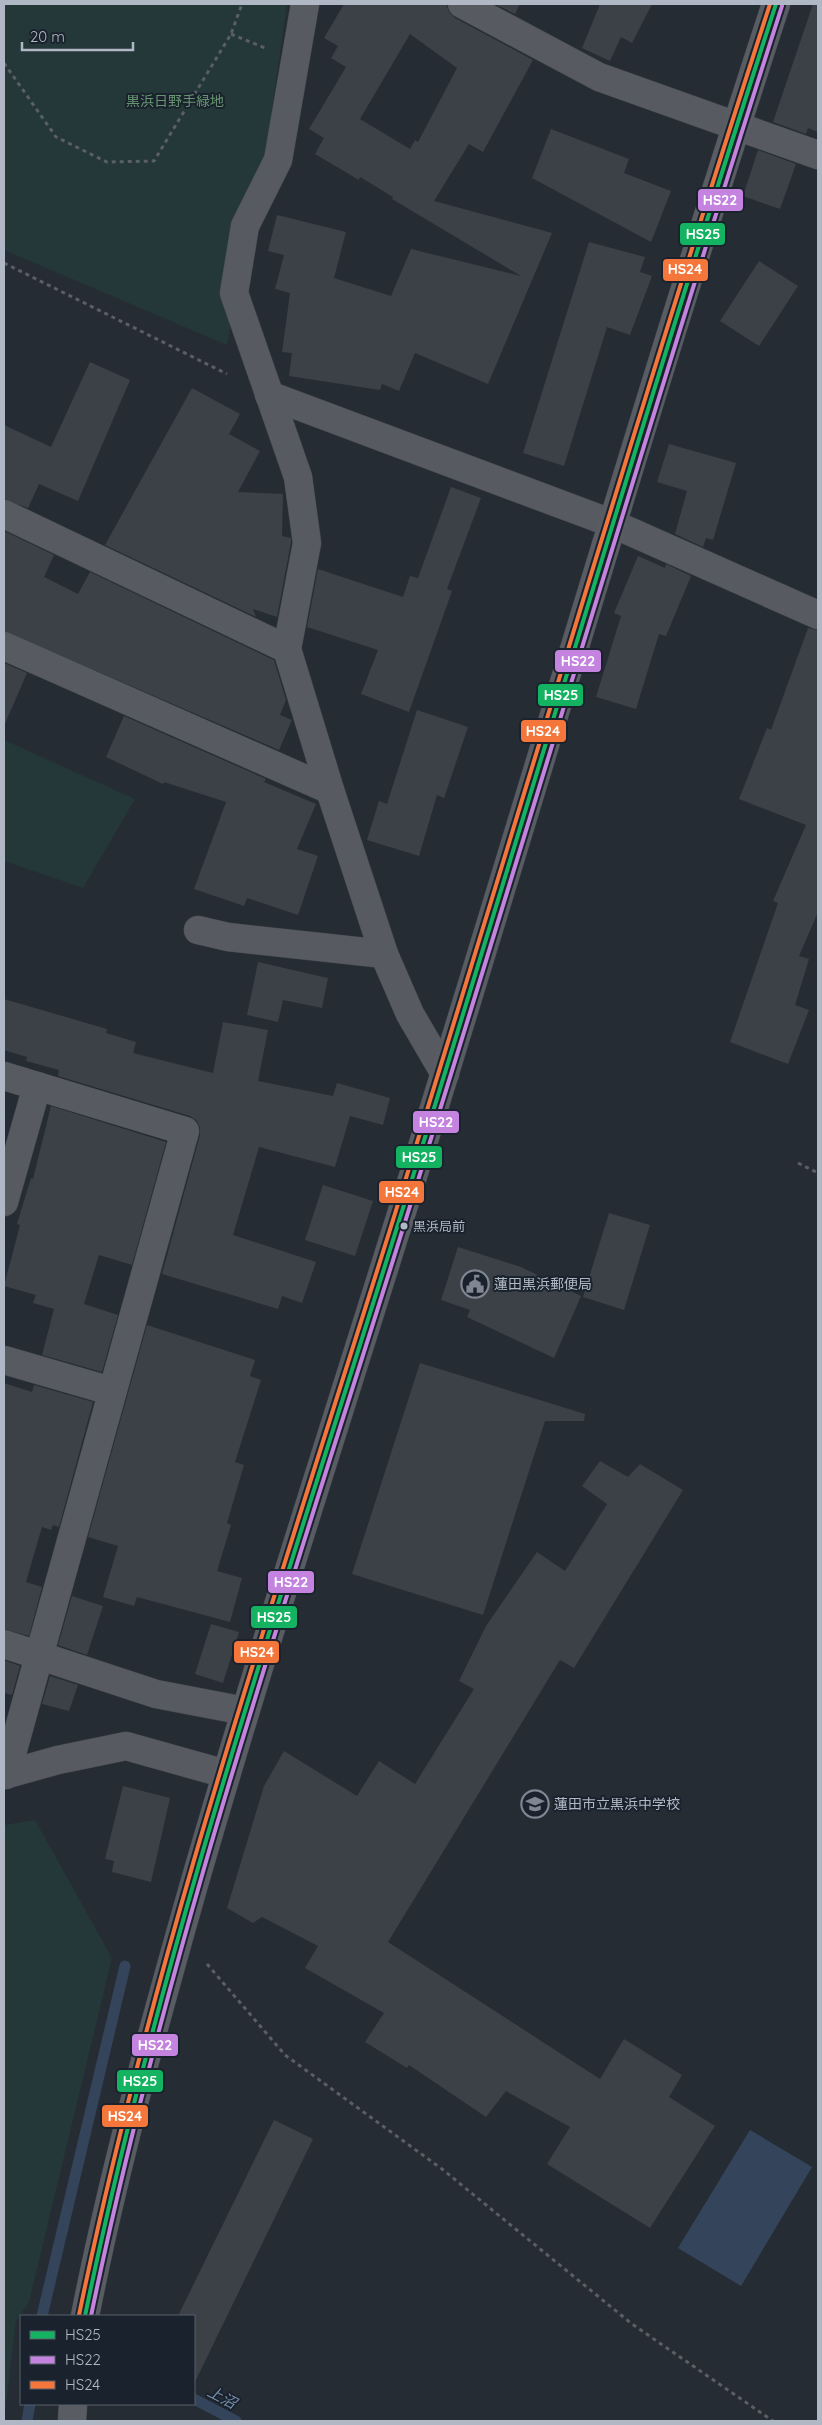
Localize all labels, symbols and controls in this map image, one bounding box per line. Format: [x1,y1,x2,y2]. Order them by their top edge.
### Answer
scale bar [22,20,134,52]
text: 20 m [30,27,65,46]
park label: 黒浜日野手緑地 [126,92,224,110]
line badge: HS22 [697,188,744,212]
text: HS22 [703,191,737,209]
line badge: HS25 [679,222,726,246]
text: HS25 [686,225,720,243]
line badge: HS24 [662,258,709,282]
text: HS24 [668,260,702,278]
line badge: HS22 [554,649,602,673]
text: HS22 [561,652,595,670]
line badge: HS25 [537,683,584,707]
text: HS25 [544,686,578,704]
line badge: HS24 [520,719,567,743]
text: HS24 [526,722,560,740]
line badge: HS22 [412,1110,460,1134]
text: HS22 [419,1113,453,1131]
line badge: HS25 [395,1145,443,1169]
text: HS25 [402,1148,436,1166]
line badge: HS24 [378,1180,425,1204]
text: HS24 [385,1183,419,1201]
place label: 黒浜局前 [413,1218,465,1234]
marker: 黒浜局前 [399,1221,409,1231]
public building icon: 蓮田黒浜郵便局 [460,1269,490,1299]
place label: 蓮田黒浜郵便局 [494,1275,592,1293]
line badge: HS22 [267,1570,315,1594]
text: HS22 [274,1573,308,1591]
line badge: HS25 [250,1605,298,1629]
text: HS25 [257,1608,291,1626]
line badge: HS24 [233,1640,280,1664]
text: HS24 [240,1643,274,1661]
school or university icon: 蓮田市立黒浜中学校 [520,1789,550,1819]
place label: 蓮田市立黒浜中学校 [554,1795,680,1813]
line badge: HS22 [131,2033,179,2057]
text: HS22 [138,2036,172,2054]
line badge: HS25 [116,2069,164,2093]
text: HS25 [123,2072,157,2090]
line badge: HS24 [101,2104,149,2128]
text: HS24 [108,2107,142,2125]
legend [20,2315,195,2405]
text: HS25 [65,2325,101,2344]
text: HS22 [65,2350,101,2369]
text: HS24 [65,2375,100,2394]
water label: 上沼 [204,2382,241,2413]

